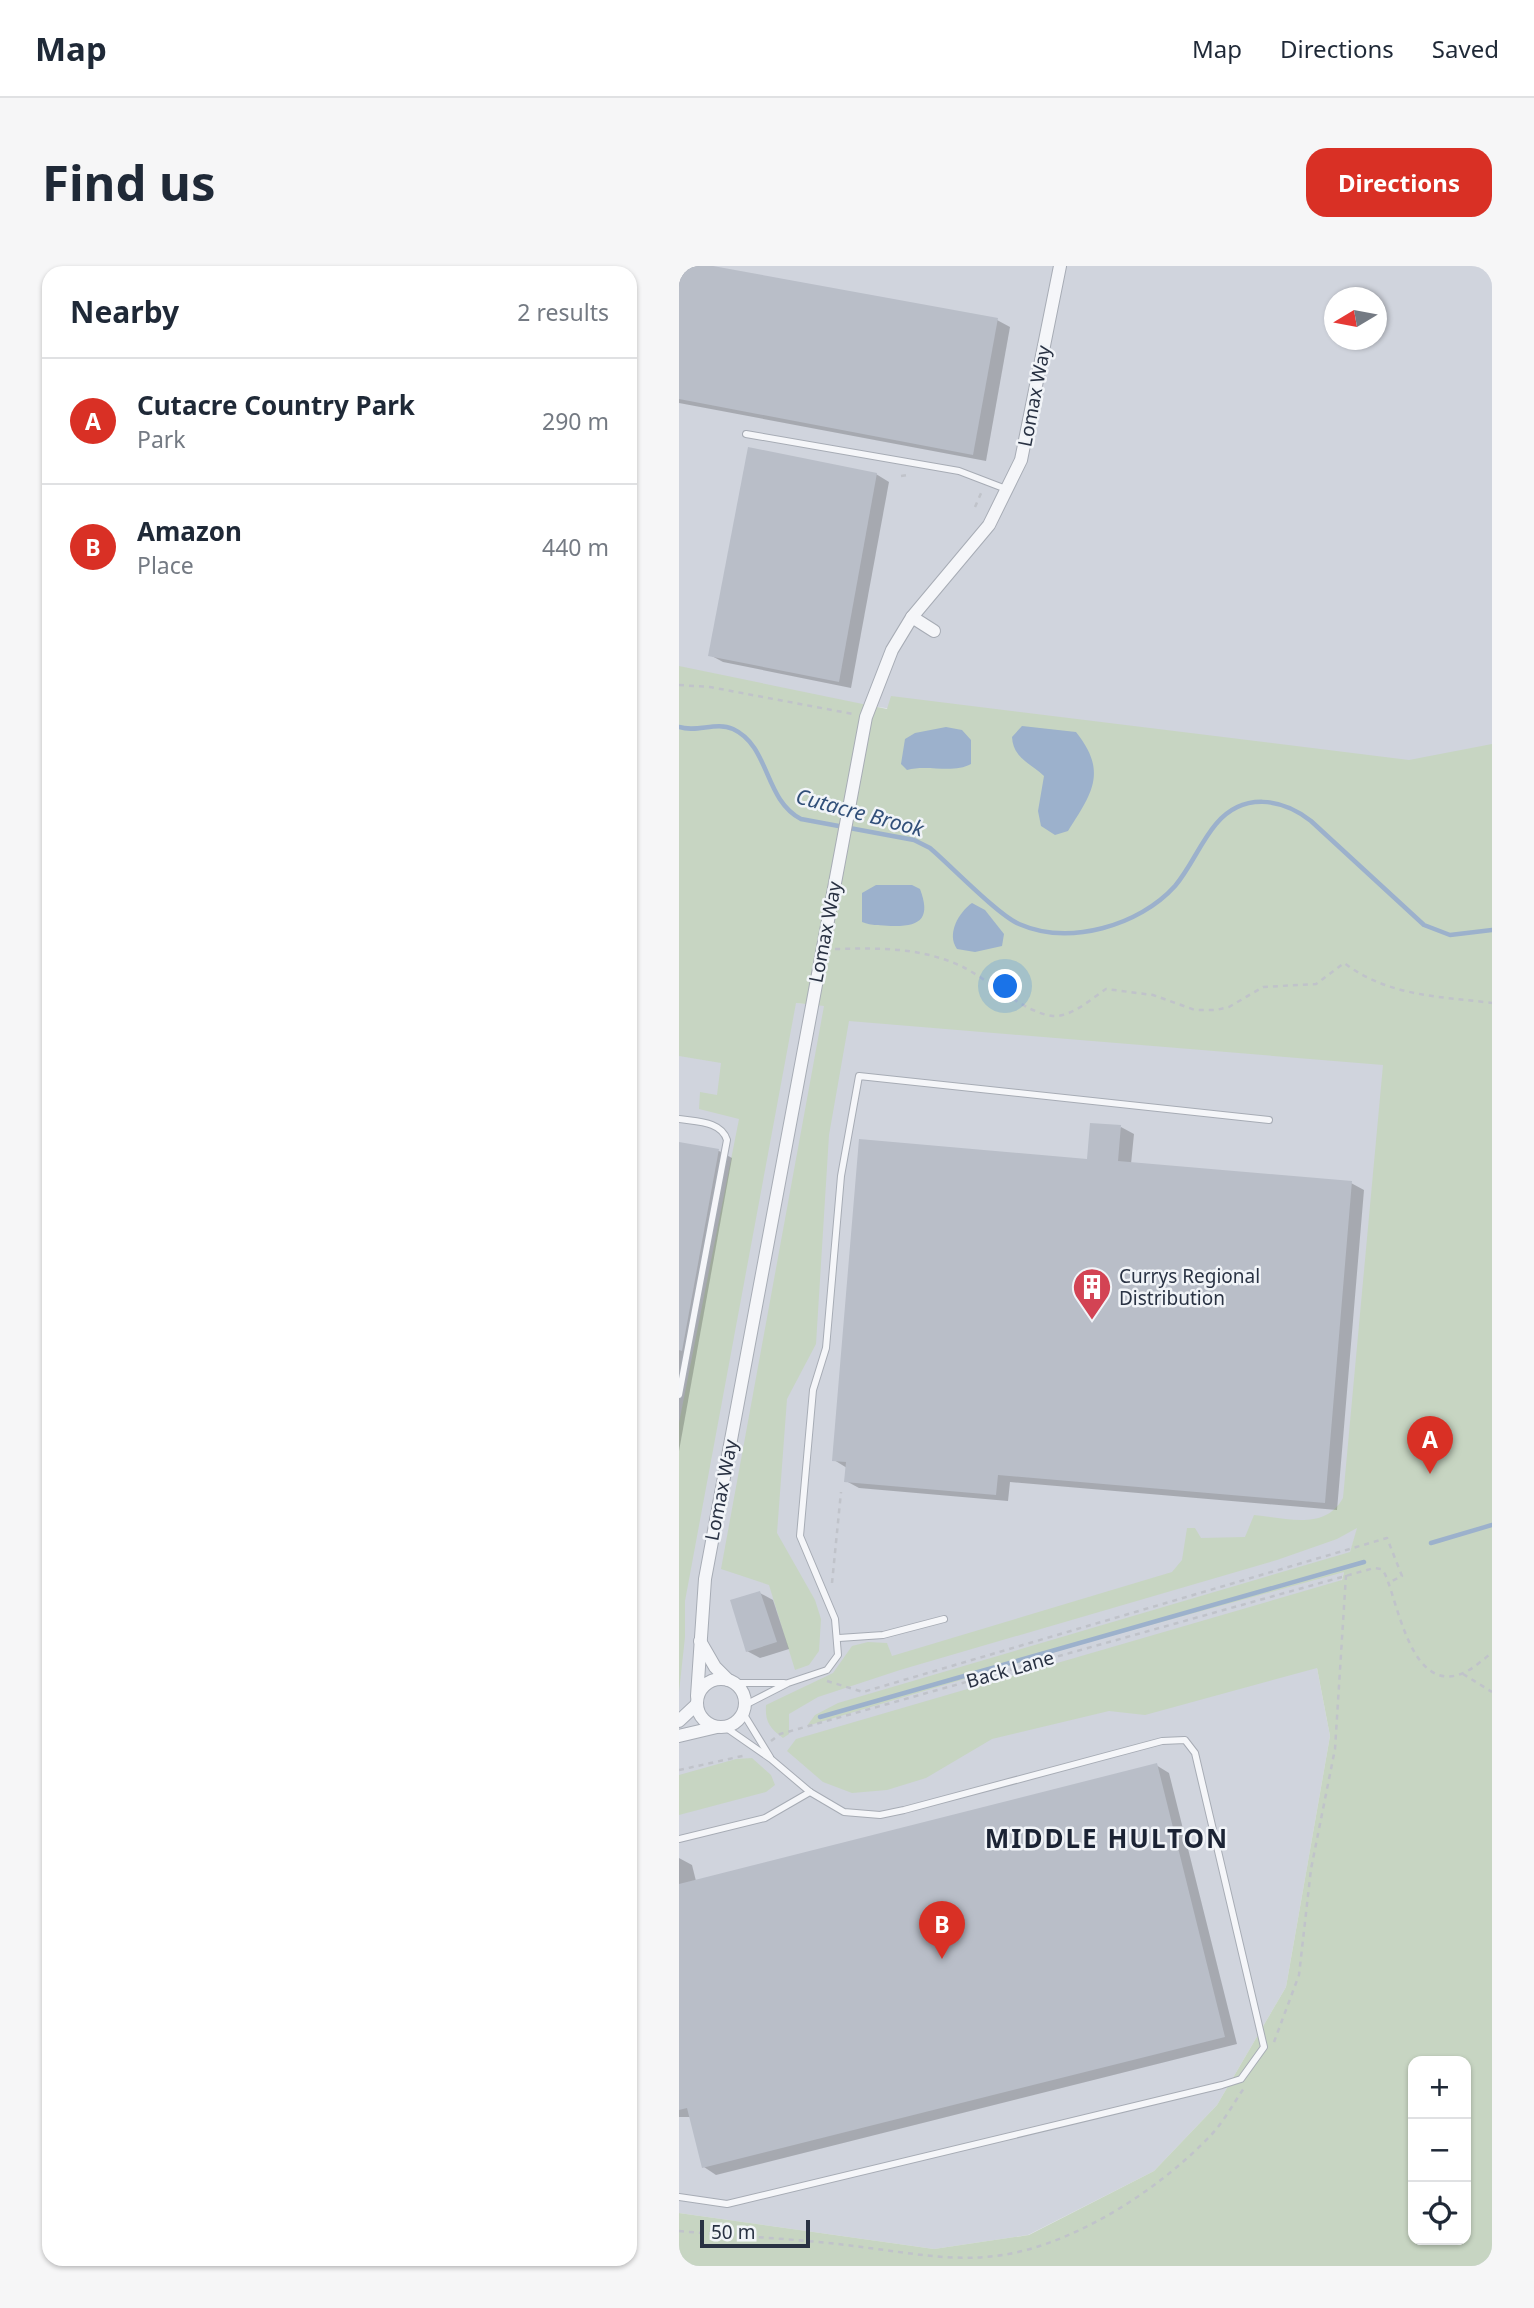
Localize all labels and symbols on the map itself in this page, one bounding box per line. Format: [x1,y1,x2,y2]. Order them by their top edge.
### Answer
north arrow [1324,287,1387,350]
street label: Lomax Way [1011,343,1057,449]
water label: Cutacre Brook [793,781,929,843]
street label: Lomax Way [802,879,848,985]
your location [988,969,1022,1003]
place label: Currys Regional Distribution [1119,1263,1260,1311]
building icon: Currys Regional Distribution [1071,1266,1113,1321]
pin: A [1407,1416,1453,1474]
street label: Lomax Way [698,1437,744,1543]
street label: Back Lane [963,1644,1057,1694]
district label: MIDDLE HULTON [985,1820,1229,1856]
pin: B [919,1901,965,1959]
scale bar [700,2217,810,2249]

